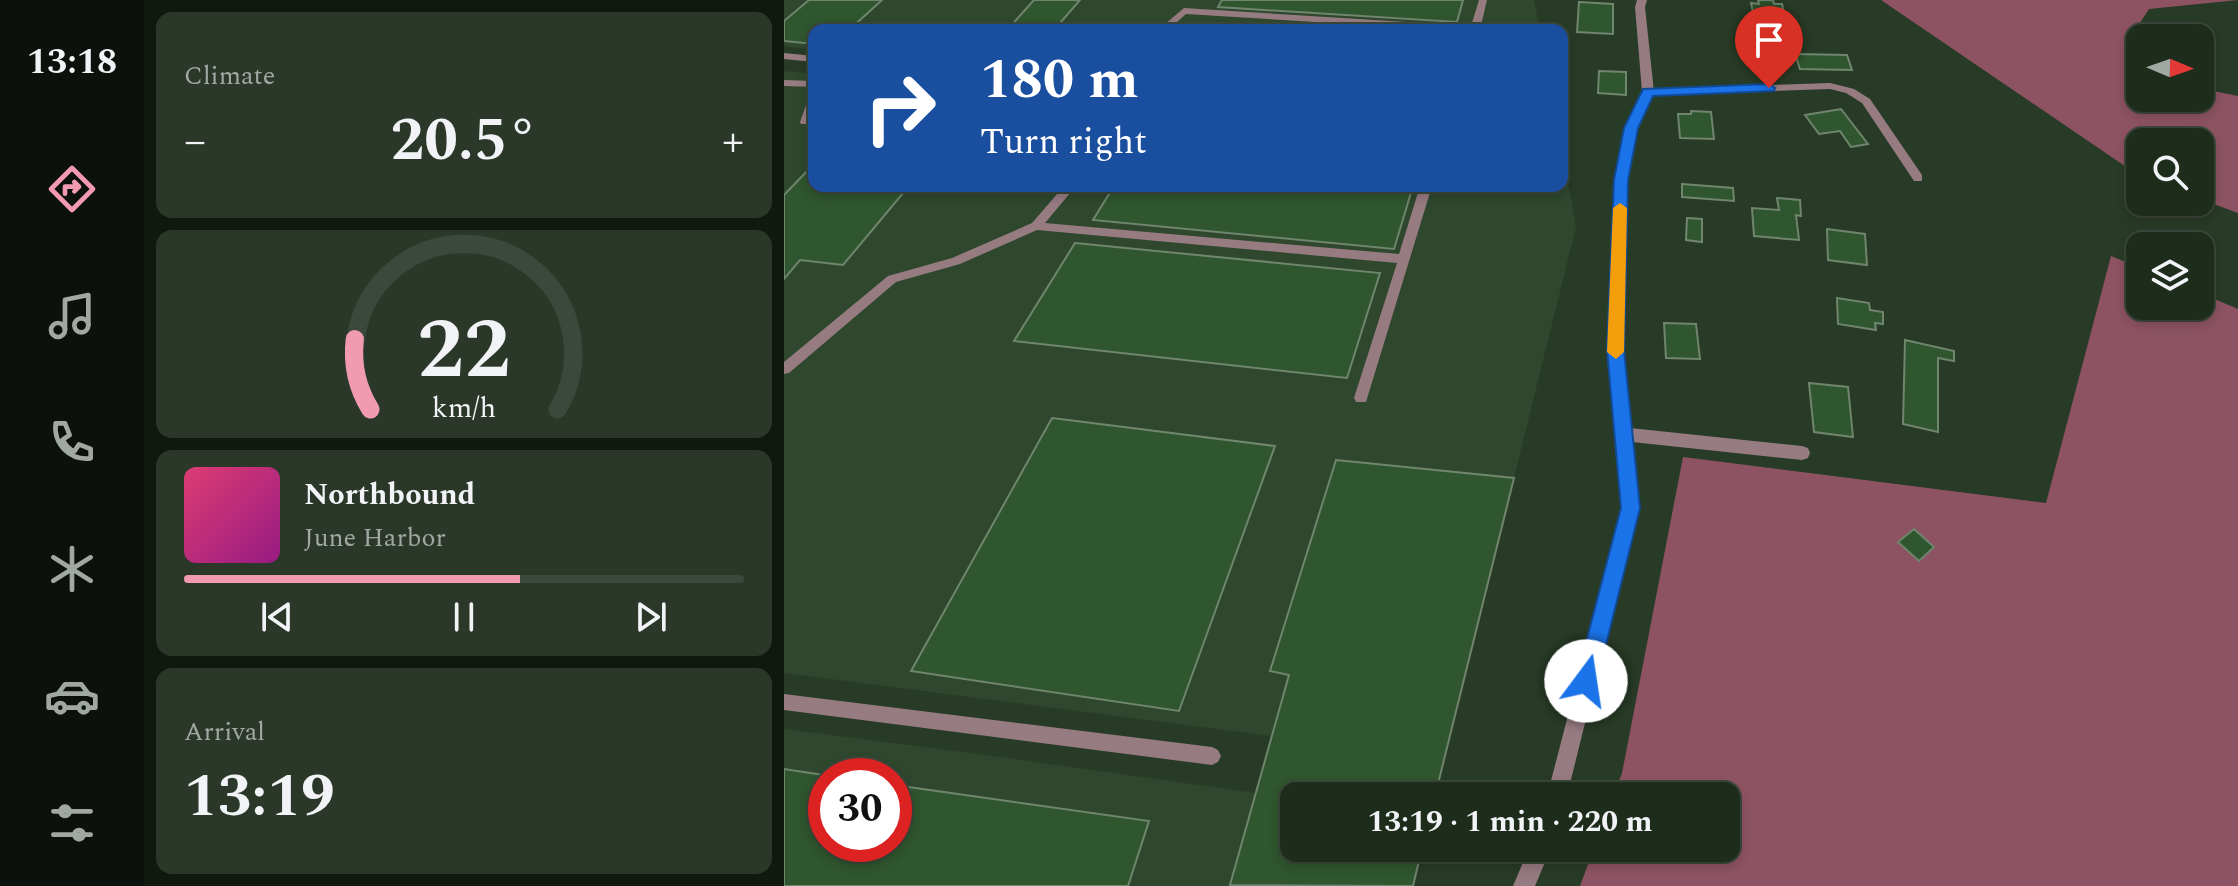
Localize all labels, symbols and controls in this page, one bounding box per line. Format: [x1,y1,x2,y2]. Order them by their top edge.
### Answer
pin [1735,6,1803,88]
icon: arrive [1747,18,1791,62]
north arrow [2126,24,2214,112]
map controls [2126,24,2214,320]
text: 13:18 [27,35,117,90]
text: 180 m [980,38,1139,123]
text: Climate [184,56,275,96]
icon: right [848,56,952,160]
text: 20.5° [390,95,538,187]
text: − [184,108,206,175]
text: + [722,108,744,175]
text: Turn right [980,115,1147,170]
button: search [2126,128,2214,216]
icon: directions [44,161,100,217]
button: layers [2126,232,2214,320]
icon: music [44,288,100,344]
text: 22 [417,288,511,415]
text: km/h [432,387,496,430]
icon: phone [44,414,100,470]
text: Northbound [304,472,475,518]
text: June Harbor [304,518,446,558]
icon: climate [44,541,100,597]
icon: previous [255,595,299,639]
icon: pause [442,595,486,639]
icon: next [629,595,673,639]
position arrow [1544,639,1628,723]
icon: car [44,668,100,724]
text: Arrival [184,712,265,752]
text: 13:19 [184,751,335,843]
speed limit sign: 30 [808,758,912,862]
icon: filters [44,795,100,851]
text: 13:19 · 1 min · 220 m [1367,799,1653,845]

